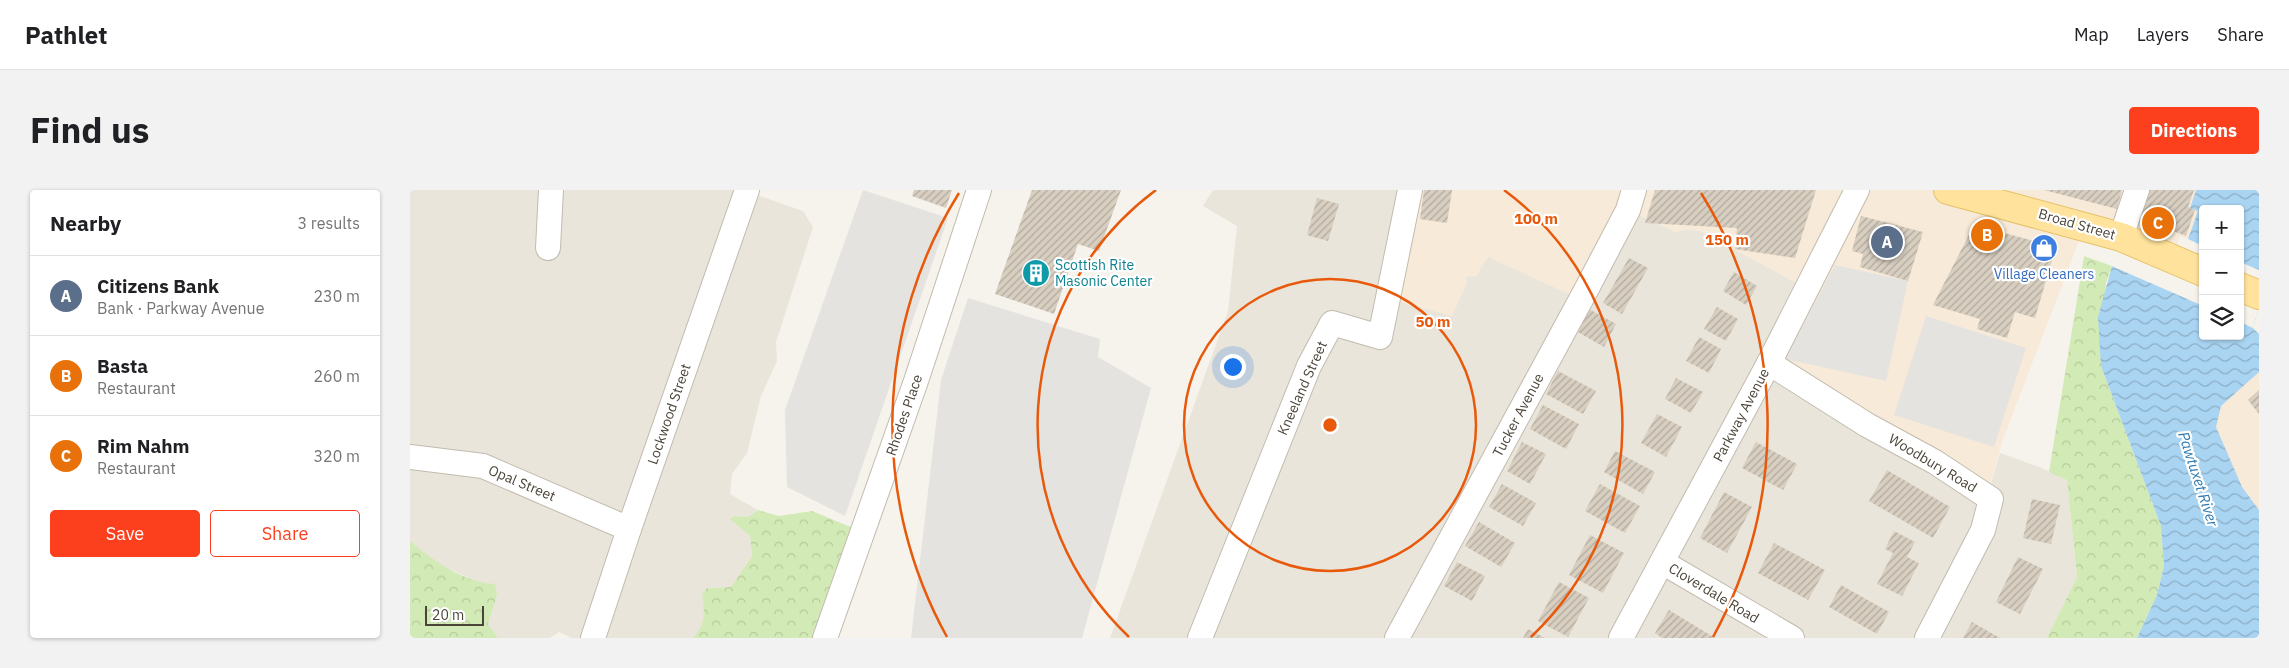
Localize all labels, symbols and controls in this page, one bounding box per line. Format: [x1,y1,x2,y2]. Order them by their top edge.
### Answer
text: Pathlet [25,19,107,51]
text: Map [2074,23,2109,46]
text: Layers [2137,23,2189,46]
text: Share [2217,23,2264,46]
text: Find us [30,107,149,153]
button: Directions [2129,107,2259,154]
street label: Broad Street [2036,204,2118,244]
pin: C [2142,204,2174,242]
map controls [2199,205,2244,340]
button: + [2199,205,2244,250]
text: Nearby [50,209,121,237]
text: 100 m [1514,209,1558,228]
text: 3 results [297,213,360,233]
pin: B [1971,216,2003,254]
pin: A [1871,223,1903,261]
text: 150 m [1705,230,1749,249]
shop icon: Village Cleaners [2029,233,2059,263]
button: − [2199,250,2244,295]
place label: Scottish Rite Masonic Center [1055,256,1152,290]
building icon: Scottish Rite Masonic Center [1021,258,1051,288]
place label: Village Cleaners [1994,265,2094,283]
text: Citizens Bank [97,274,219,298]
text: A [61,286,71,306]
text: 230 m [313,286,360,306]
button: layers [2199,295,2244,340]
text: Bank · Parkway Avenue [97,298,264,318]
text: 50 m [1416,312,1450,331]
street label: Kneeland Street [1273,338,1331,438]
text: Basta [97,354,148,378]
your location [1220,354,1246,380]
street label: Lockwood Street [643,361,695,467]
street label: Parkway Avenue [1709,365,1773,465]
text: B [61,366,71,386]
text: 260 m [313,366,360,386]
street label: Tucker Avenue [1488,370,1548,460]
street label: Rhodes Place [882,372,926,458]
text: Restaurant [97,378,176,398]
centre of rings [1321,416,1339,434]
water label: Pawtuxet River [2174,429,2223,529]
street label: Woodbury Road [1886,430,1980,496]
text: Rim Nahm [97,434,190,458]
text: C [61,446,71,466]
text: 320 m [313,446,360,466]
text: Restaurant [97,458,176,478]
street label: Opal Street [486,461,558,505]
button: Save [50,510,200,557]
button: Share [210,510,360,557]
street label: Cloverdale Road [1666,559,1762,627]
scale bar [425,603,484,626]
text: 20 m [432,606,464,624]

